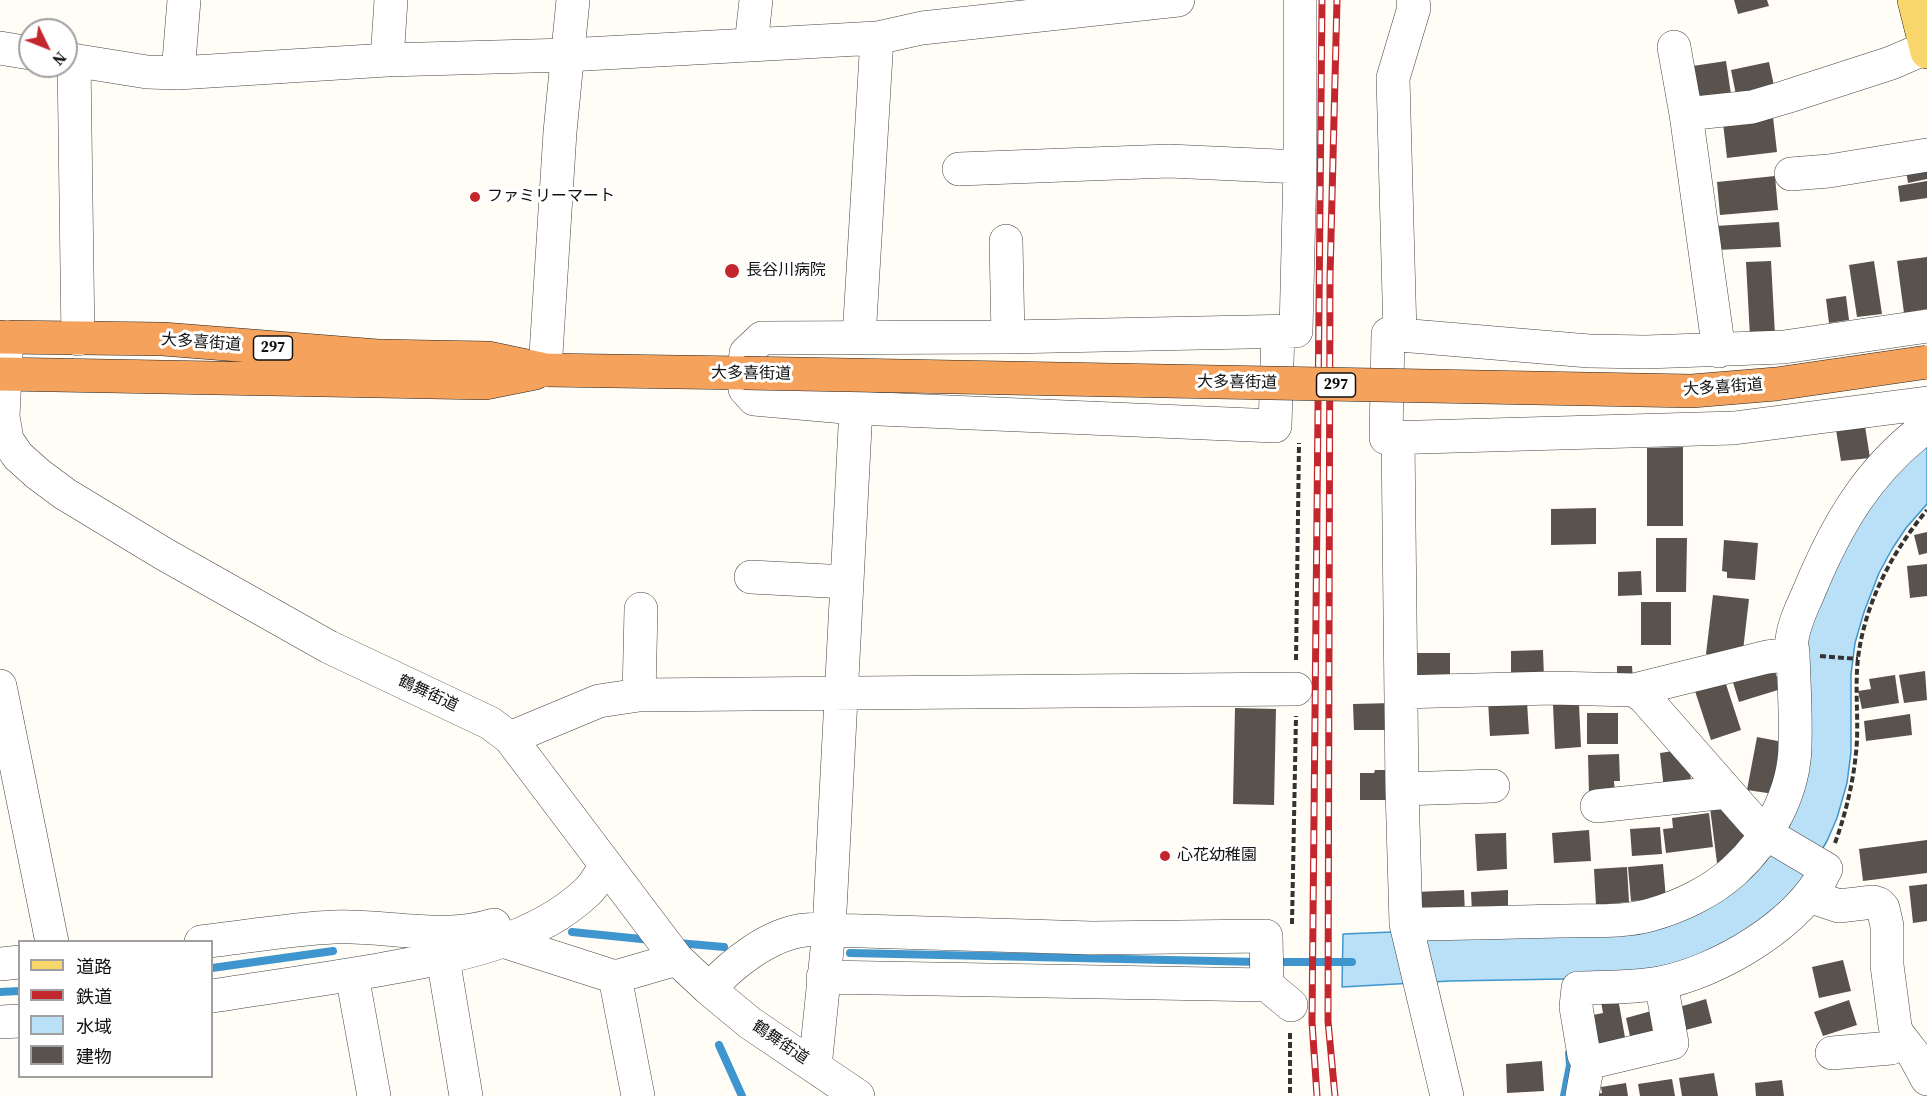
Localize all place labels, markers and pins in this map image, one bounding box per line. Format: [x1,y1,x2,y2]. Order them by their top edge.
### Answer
place label: ファミリーマート [487,187,615,207]
marker: ファミリーマート [468,190,482,204]
place label: 長谷川病院 [746,261,826,281]
marker: 長谷川病院 [723,262,741,280]
place label: 心花幼稚園 [1177,846,1257,866]
marker: 心花幼稚園 [1158,849,1172,863]

